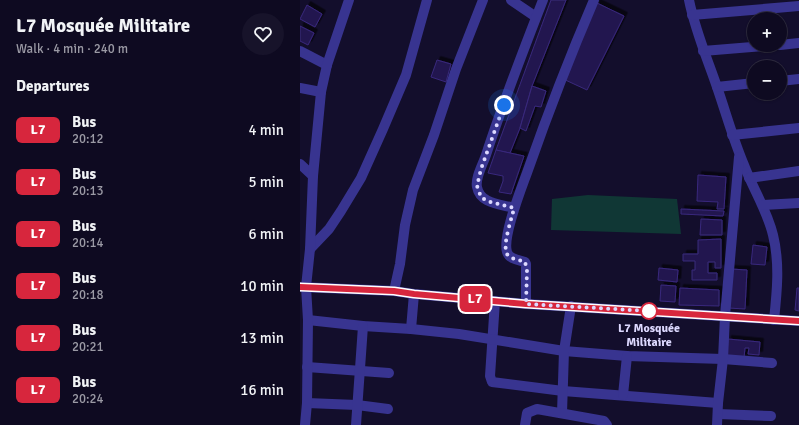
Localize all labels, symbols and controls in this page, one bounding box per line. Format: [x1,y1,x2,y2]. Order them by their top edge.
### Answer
map controls [747,12,787,100]
button: + [747,12,787,52]
button: heart [242,13,284,55]
text: L7 Mosquée Militaire [16,14,190,38]
text: Walk · 4 min · 240 m [16,41,128,57]
button: − [747,60,787,100]
text: Departures [16,77,89,95]
your location [494,95,514,115]
text: Bus [72,113,96,131]
text: L7 [31,121,45,138]
text: 4 min [248,121,284,139]
text: 20:12 [72,131,104,147]
text: Bus [72,165,96,183]
text: L7 [31,173,45,190]
text: 5 min [248,173,284,191]
text: 20:13 [72,183,104,199]
text: Bus [72,217,96,235]
text: L7 [31,225,45,242]
text: 6 min [248,225,284,243]
text: 20:14 [72,235,104,251]
text: Bus [72,269,96,287]
text: L7 [31,277,45,294]
text: 10 min [240,277,284,295]
line badge: L7 [457,286,493,312]
text: 20:18 [72,287,104,303]
text: L7 [468,290,482,307]
marker: L7 Mosquée Militaire [640,302,658,320]
text: Bus [72,321,96,339]
place label: L7 Mosquée Militaire [618,321,680,350]
text: L7 [31,329,45,346]
text: 13 min [240,329,284,347]
text: 20:21 [72,339,104,355]
text: Bus [72,373,96,391]
text: L7 [31,381,45,398]
text: 16 min [240,381,284,399]
text: 20:24 [72,391,104,407]

